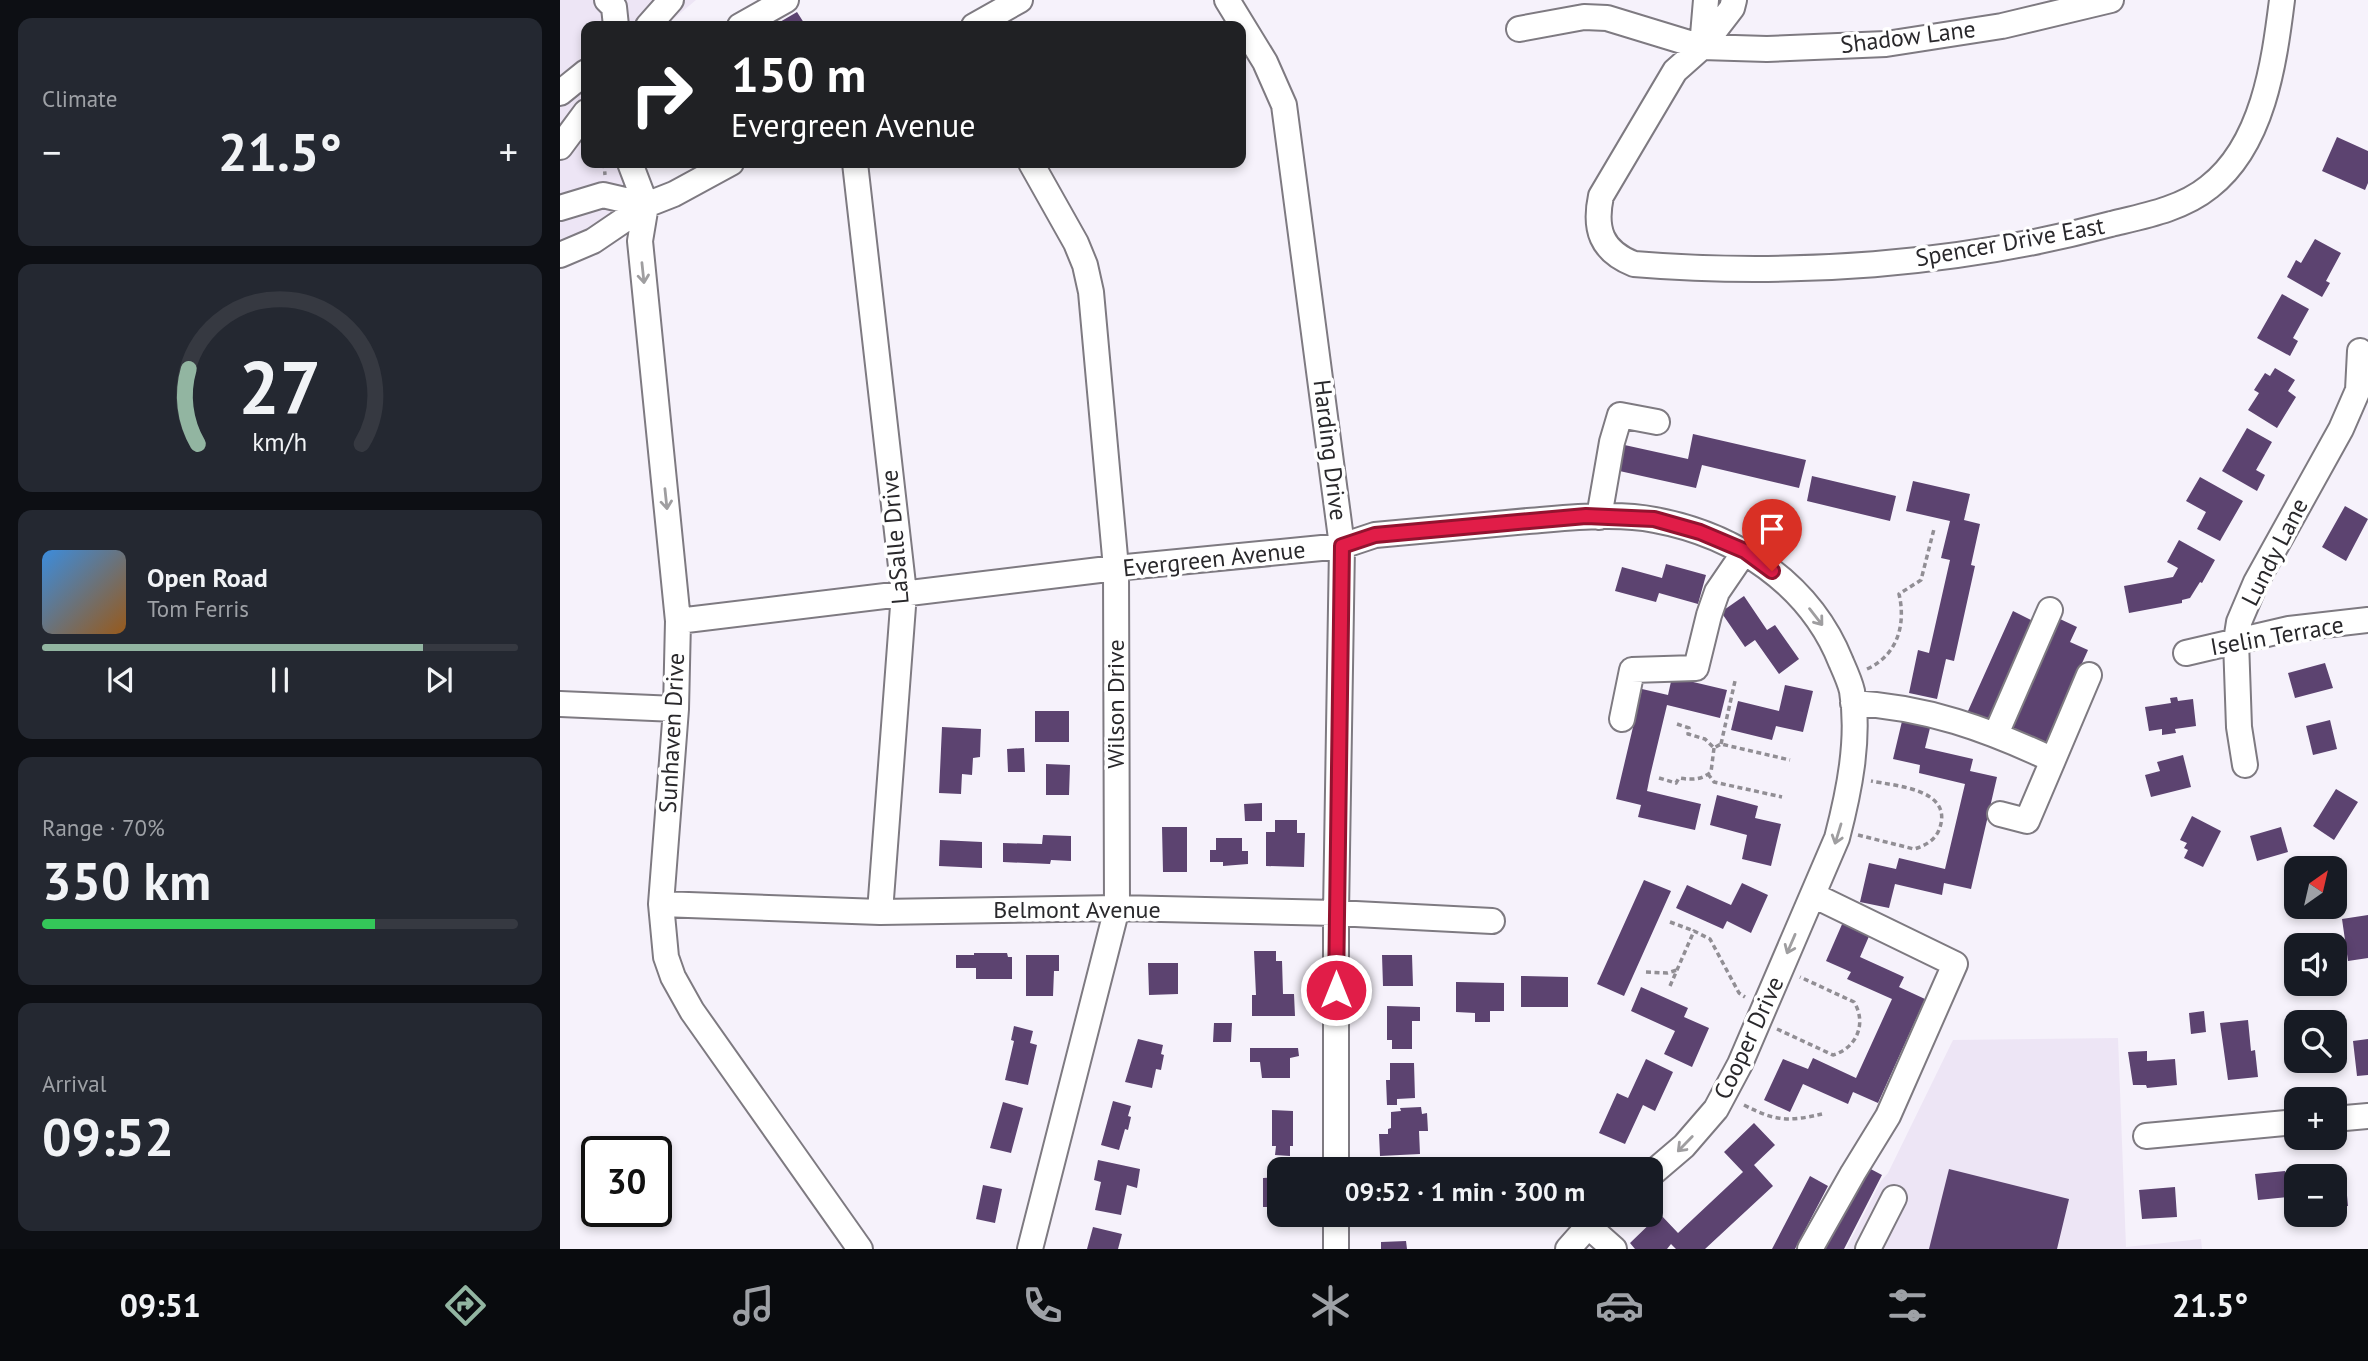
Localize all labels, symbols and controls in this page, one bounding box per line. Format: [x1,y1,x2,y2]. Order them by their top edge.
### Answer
street label: Shadow Lane [1839,13,1977,60]
text: 150 m [731,42,866,106]
icon: right [616,49,707,140]
text: Climate [42,84,117,113]
text: Evergreen Avenue [731,104,976,146]
text: 21.5° [218,118,342,185]
text: − [42,127,61,176]
text: + [499,127,518,176]
street label: Spencer Drive East [1913,210,2107,273]
one-way arrow [637,261,650,283]
text: 27 [239,341,321,435]
street label: Harding Drive [1306,378,1355,522]
text: km/h [253,426,307,458]
street label: LaSalle Drive [873,469,916,606]
one-way arrow [660,487,673,510]
street label: Lundy Lane [2234,493,2315,611]
pin [1742,499,1802,571]
icon: arrive [1753,510,1791,548]
street label: Evergreen Avenue [1121,534,1307,584]
text: Open Road [147,561,268,594]
text: Tom Ferris [147,594,249,623]
one-way arrow [1809,608,1824,626]
street label: Iselin Terrace [2208,609,2346,662]
street label: Wilson Drive [1100,639,1131,769]
street label: Sunhaven Drive [652,652,691,814]
icon: previous [102,661,140,699]
icon: pause [261,661,299,699]
icon: next [420,661,458,699]
text: Range · 70% [42,813,165,842]
one-way arrow [1830,823,1843,845]
text: 350 km [42,847,211,914]
north arrow [2284,856,2347,919]
map controls [2284,856,2347,1227]
street label: Belmont Avenue [993,894,1161,925]
one-way arrow [1784,933,1797,955]
button: sound [2284,933,2347,996]
position arrow [1299,953,1373,1027]
street label: Cooper Drive [1707,971,1791,1104]
button: search [2284,1010,2347,1073]
text: Arrival [42,1069,106,1098]
button: + [2284,1087,2347,1150]
text: 09:52 [42,1103,174,1170]
one-way arrow [1677,1135,1694,1152]
speed limit sign: 30 [581,1136,672,1227]
button: − [2284,1164,2347,1227]
text: 09:52 · 1 min · 300 m [1345,1175,1585,1208]
icon: directions [441,1281,490,1330]
icon: music [729,1281,778,1330]
icon: phone [1018,1281,1067,1330]
icon: climate [1306,1281,1355,1330]
icon: car [1595,1281,1644,1330]
icon: filters [1883,1281,1932,1330]
text: 09:51 [120,1284,201,1326]
text: 21.5° [2172,1284,2248,1326]

